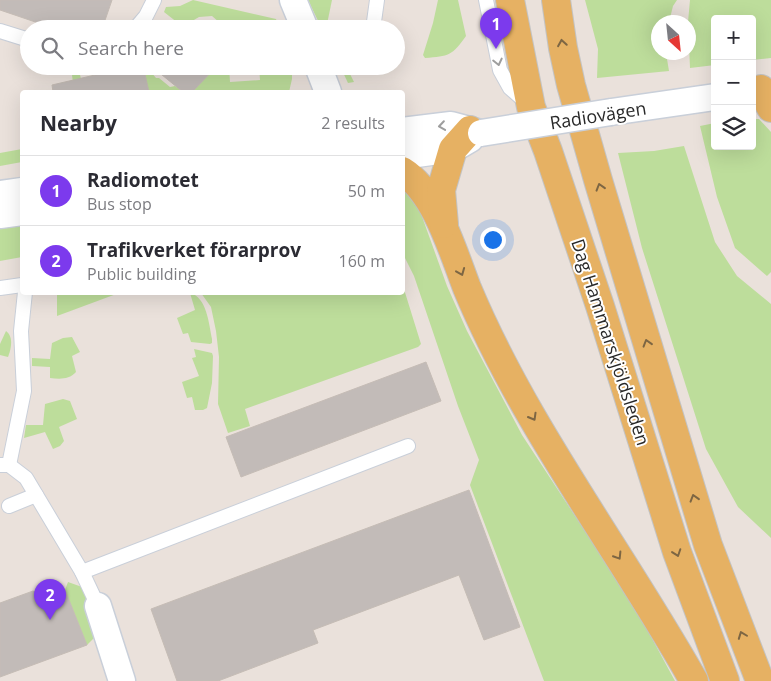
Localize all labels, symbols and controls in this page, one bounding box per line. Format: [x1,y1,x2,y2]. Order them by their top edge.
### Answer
pin: 1 [480,8,512,49]
north arrow [651,15,696,60]
map controls [711,15,756,150]
button: + [711,15,756,60]
search box [20,20,405,75]
icon: search [38,34,66,62]
text: Search here [78,35,184,61]
one-way arrow [557,39,568,47]
one-way arrow [493,57,503,66]
button: − [711,60,756,105]
street label: Radiovägen [548,96,648,134]
button: layers [711,105,756,150]
text: Nearby [40,109,117,137]
text: 2 results [321,112,385,134]
one-way arrow [438,120,446,131]
text: Radiomotet [87,167,199,193]
text: 1 [51,180,61,202]
text: 50 m [348,180,385,202]
one-way arrow [596,183,606,192]
text: Bus stop [87,193,152,215]
your location [480,227,506,253]
street label: Dag Hammarskjöldsleden [566,236,656,448]
text: Trafikverket förarprov [87,237,301,263]
text: 2 [51,250,61,272]
text: 160 m [339,250,385,272]
text: Public building [87,263,196,285]
one-way arrow [454,267,465,276]
one-way arrow [642,339,652,347]
one-way arrow [527,412,537,421]
one-way arrow [689,495,699,503]
one-way arrow [671,548,681,557]
one-way arrow [612,550,621,559]
pin: 2 [34,579,66,620]
one-way arrow [738,632,748,640]

